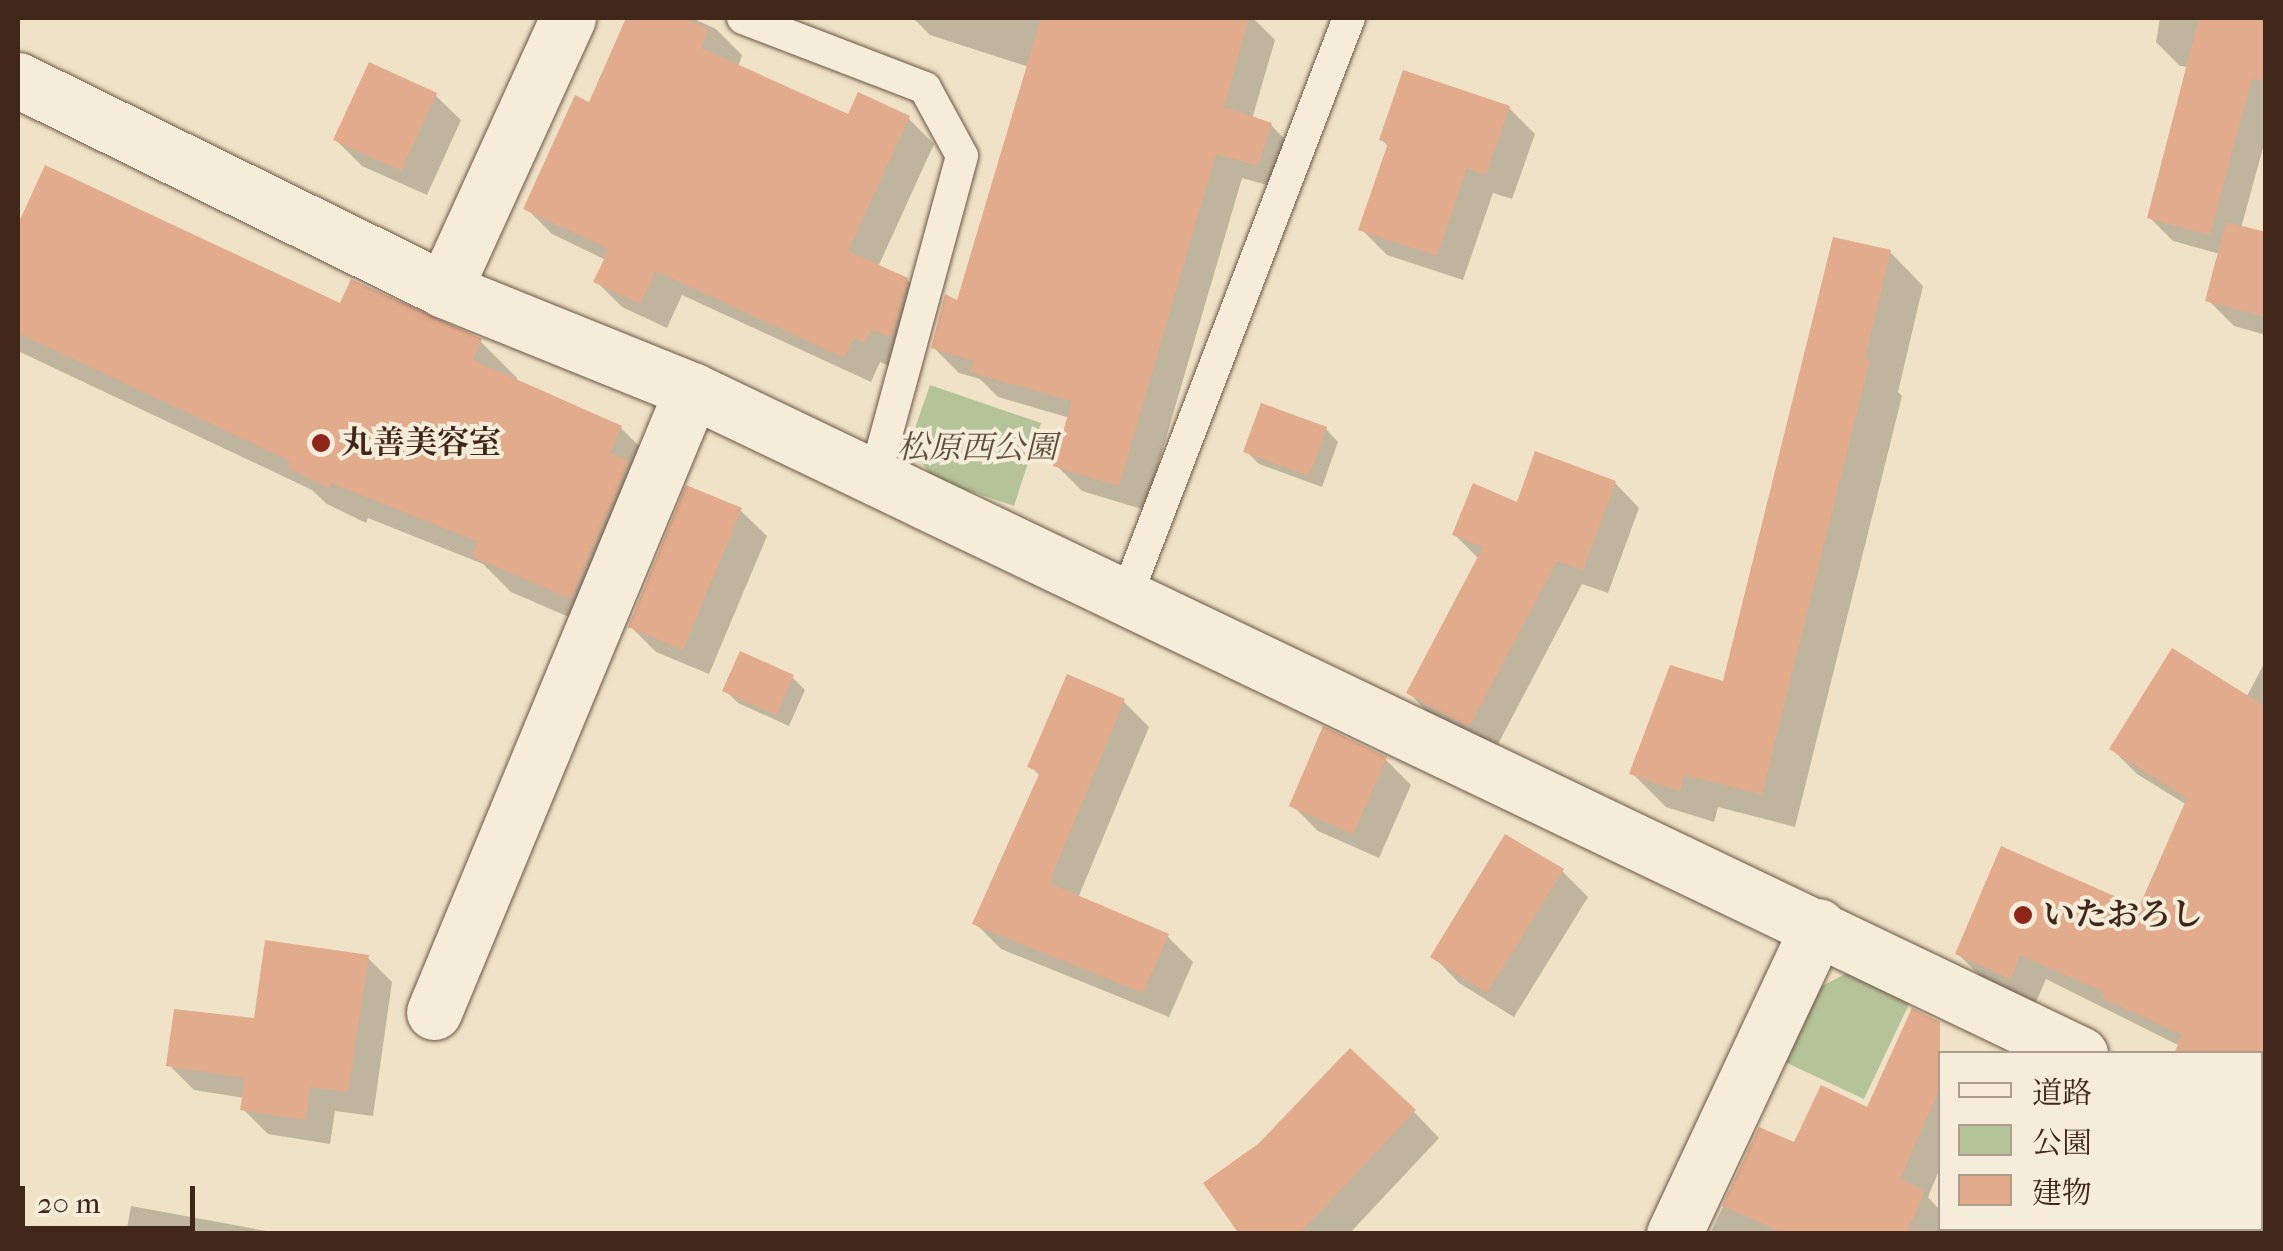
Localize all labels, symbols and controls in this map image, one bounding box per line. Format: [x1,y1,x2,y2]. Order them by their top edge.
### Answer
place label: 丸善美容室 [341,424,501,462]
park label: 松原西公園 [897,429,1057,467]
marker: 丸善美容室 [310,432,332,454]
place label: いたおろし [2043,896,2203,934]
marker: いたおろし [2012,904,2034,926]
legend [1938,1051,2263,1231]
text: 道路 [2032,1076,2092,1111]
text: 公園 [2032,1126,2092,1161]
scale bar [25,1166,200,1228]
text: 建物 [2032,1176,2092,1211]
text: 20 m [37,1186,100,1221]

